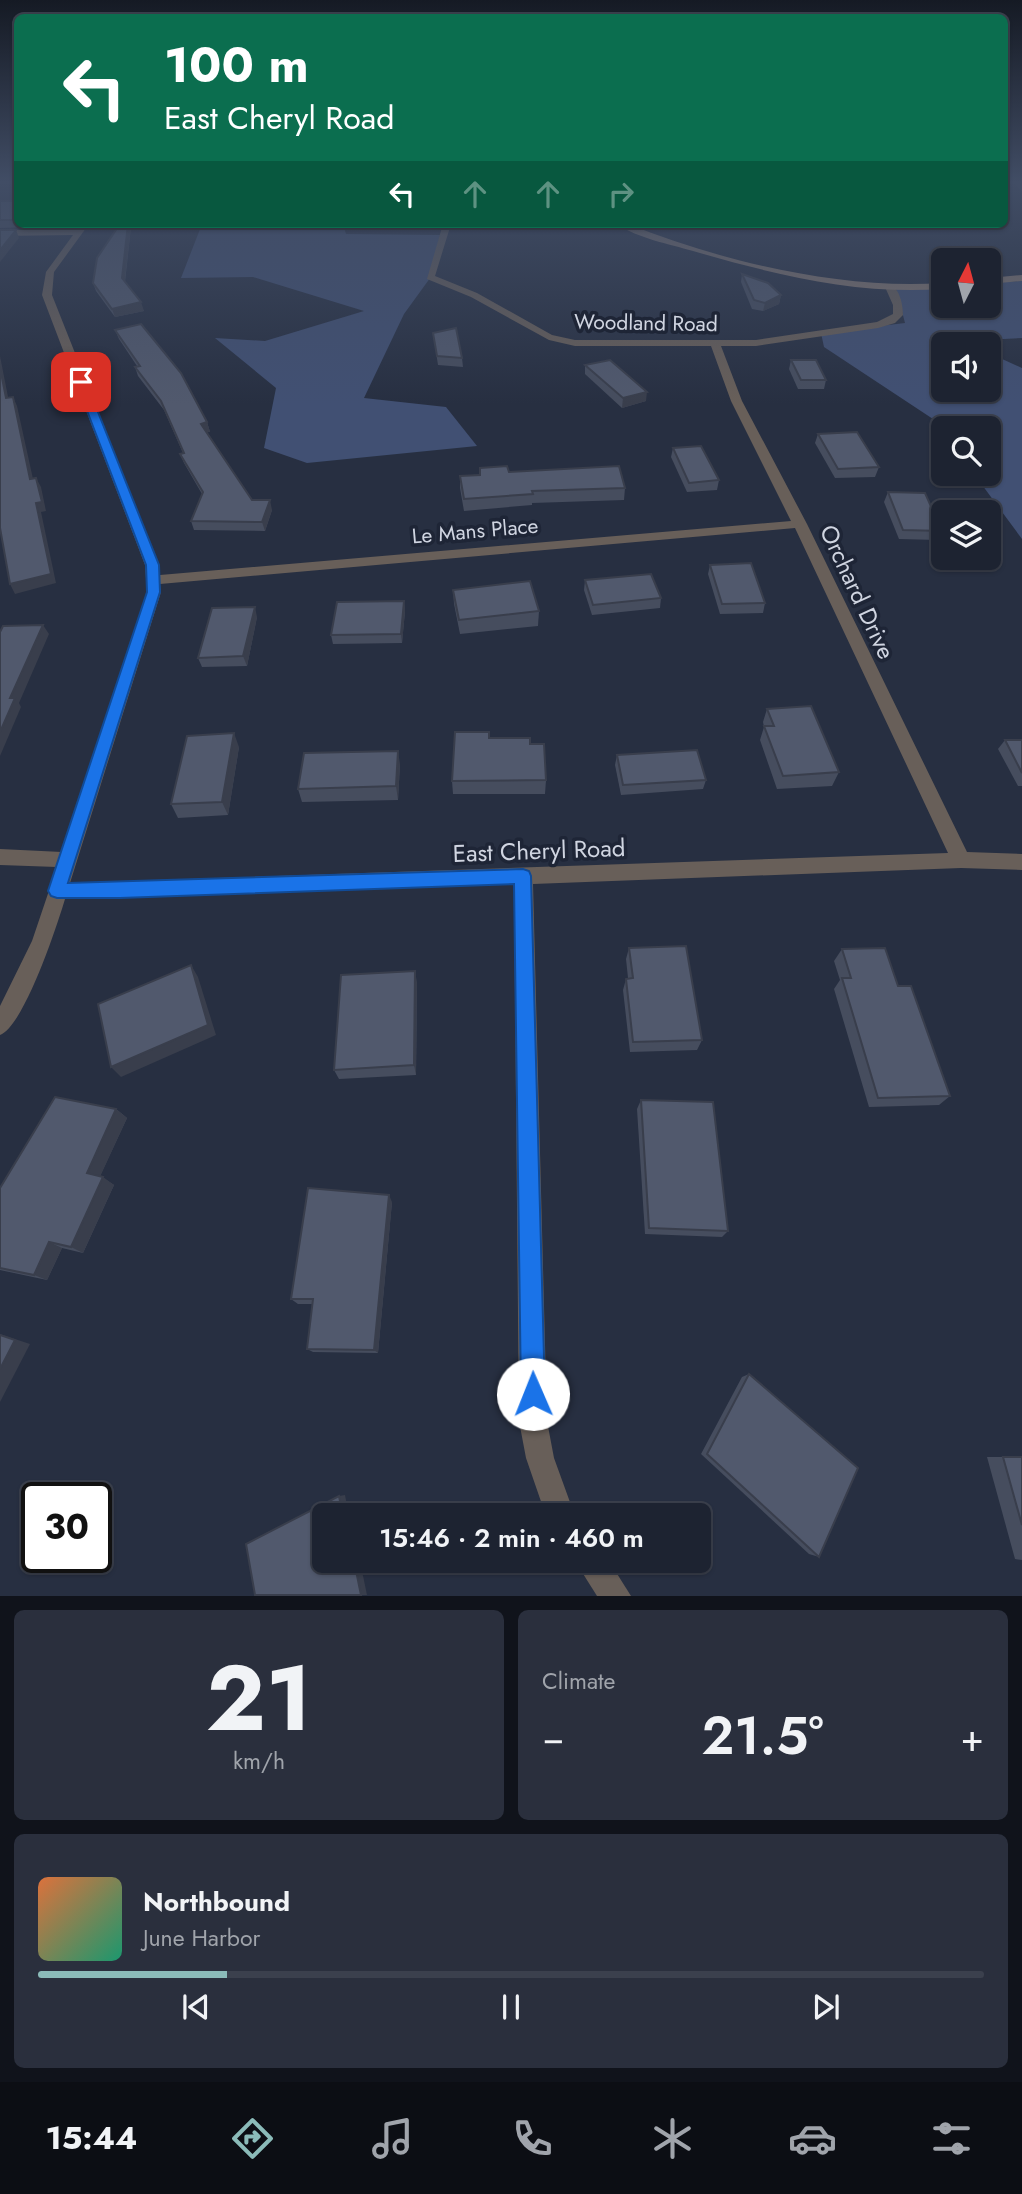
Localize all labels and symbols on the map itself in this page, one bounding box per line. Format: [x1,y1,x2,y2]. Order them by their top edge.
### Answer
north arrow [931,248,1001,318]
street label: Woodland Road [574,307,718,339]
pin [51,352,111,412]
street label: Le Mans Place [411,511,540,551]
street label: Orchard Drive [811,519,904,665]
street label: East Cheryl Road [452,830,626,871]
position arrow [496,1357,570,1431]
speed limit sign: 30 [21,1482,112,1573]

